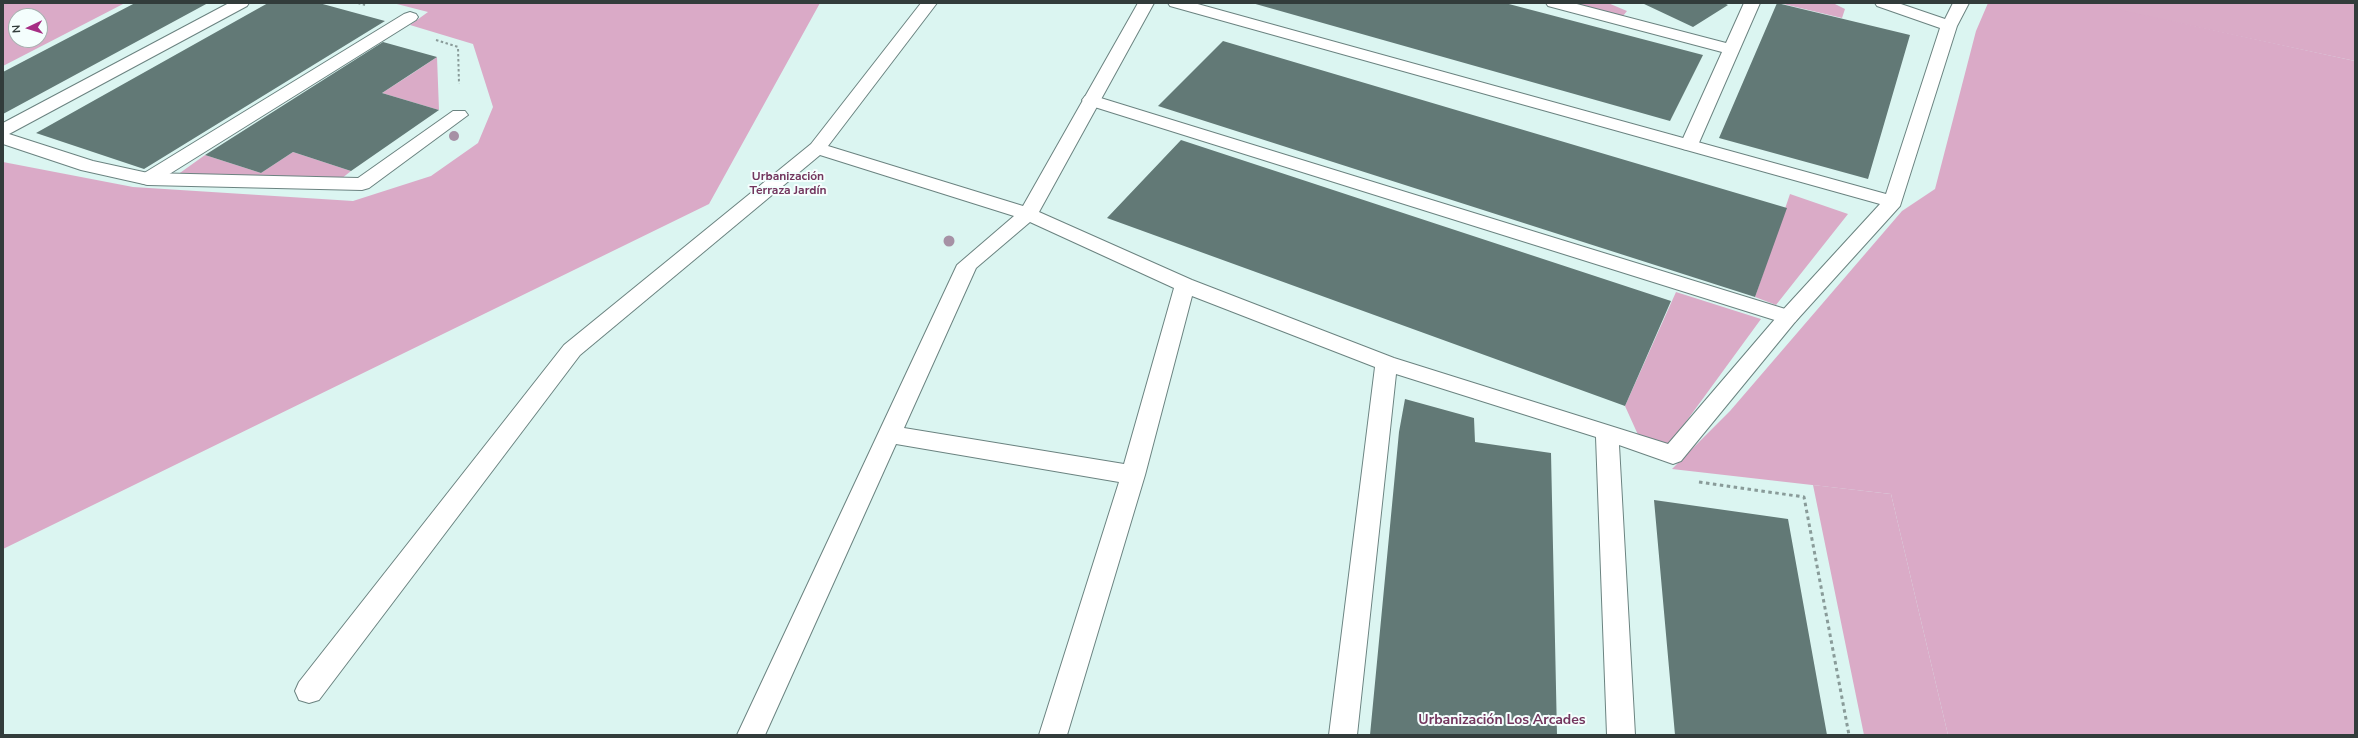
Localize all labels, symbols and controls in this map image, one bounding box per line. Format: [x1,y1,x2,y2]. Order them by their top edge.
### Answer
north arrow [8,8,48,48]
text: N [9,24,24,33]
district label: Urbanización Terraza Jardín [749,170,827,198]
district label: Urbanización Los Arcades [1418,713,1586,729]

